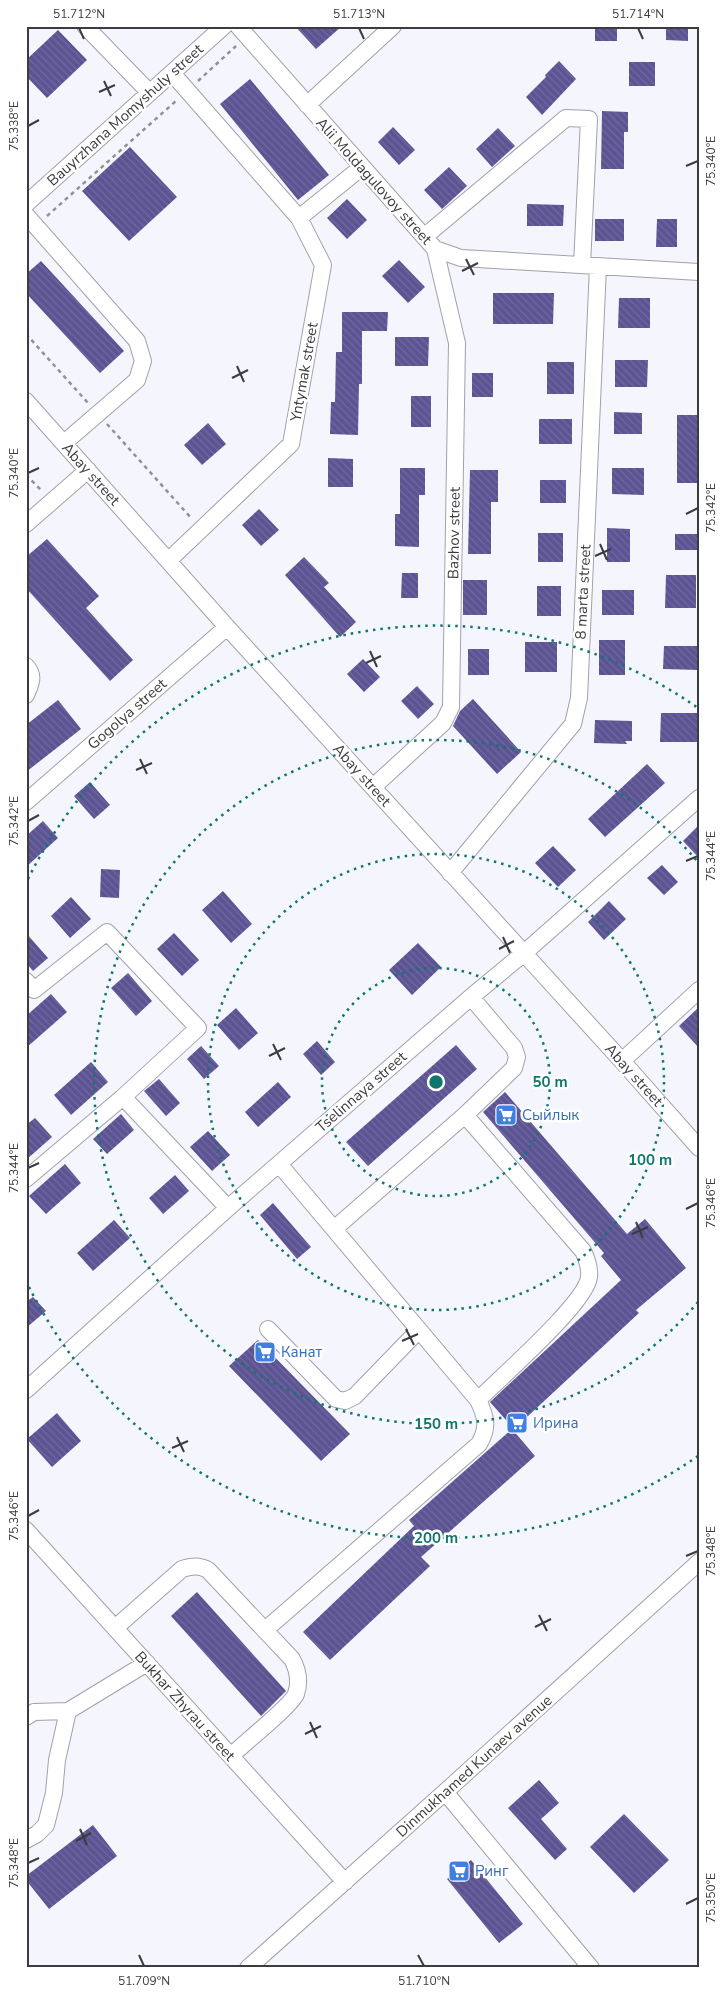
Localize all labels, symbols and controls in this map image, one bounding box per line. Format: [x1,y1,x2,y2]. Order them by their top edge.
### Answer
text: 51.712°N [53,6,105,22]
text: 51.713°N [333,6,385,22]
text: 51.714°N [612,6,664,22]
street label: Bauyrzhana Momyshuly street [43,39,208,191]
text: 75.338°E [6,101,22,151]
street label: Alii Moldagulovoy street [312,113,437,249]
text: 75.340°E [703,136,719,186]
street label: Yntymak street [285,320,323,424]
street label: Abay street [57,438,125,510]
text: 75.340°E [6,448,22,498]
text: 75.342°E [703,483,719,533]
street label: Bazhov street [443,486,465,579]
street label: 8 marta street [571,543,596,640]
street label: Gogolya street [83,674,171,754]
street label: Abay street [328,739,396,811]
text: 75.342°E [6,796,22,846]
text: 75.344°E [703,831,719,881]
street label: Abay street [600,1039,668,1111]
street label: Tselinnaya street [311,1047,411,1137]
text: 50 m [532,1072,568,1092]
centre of rings [427,1073,445,1091]
supermarket icon: Сыйлык [494,1103,518,1127]
place label: Сыйлык [522,1105,579,1125]
text: 75.344°E [6,1143,22,1193]
text: 100 m [628,1150,672,1170]
text: 75.346°E [703,1178,719,1228]
supermarket icon: Канат [253,1340,277,1364]
place label: Канат [281,1342,323,1362]
supermarket icon: Ирина [505,1411,529,1435]
place label: Ирина [533,1413,579,1433]
text: 150 m [414,1414,458,1434]
text: 75.346°E [6,1491,22,1541]
text: 75.348°E [703,1526,719,1576]
text: 200 m [414,1528,458,1548]
street label: Bukhar Zhyrau street [130,1647,240,1766]
street label: Dinmukhamed Kunaev avenue [392,1690,556,1842]
text: 75.348°E [6,1838,22,1888]
supermarket icon: Ринг [447,1859,471,1883]
place label: Ринг [475,1861,509,1881]
text: 75.350°E [703,1873,719,1923]
text: 51.709°N [118,1973,170,1989]
text: 51.710°N [398,1973,450,1989]

